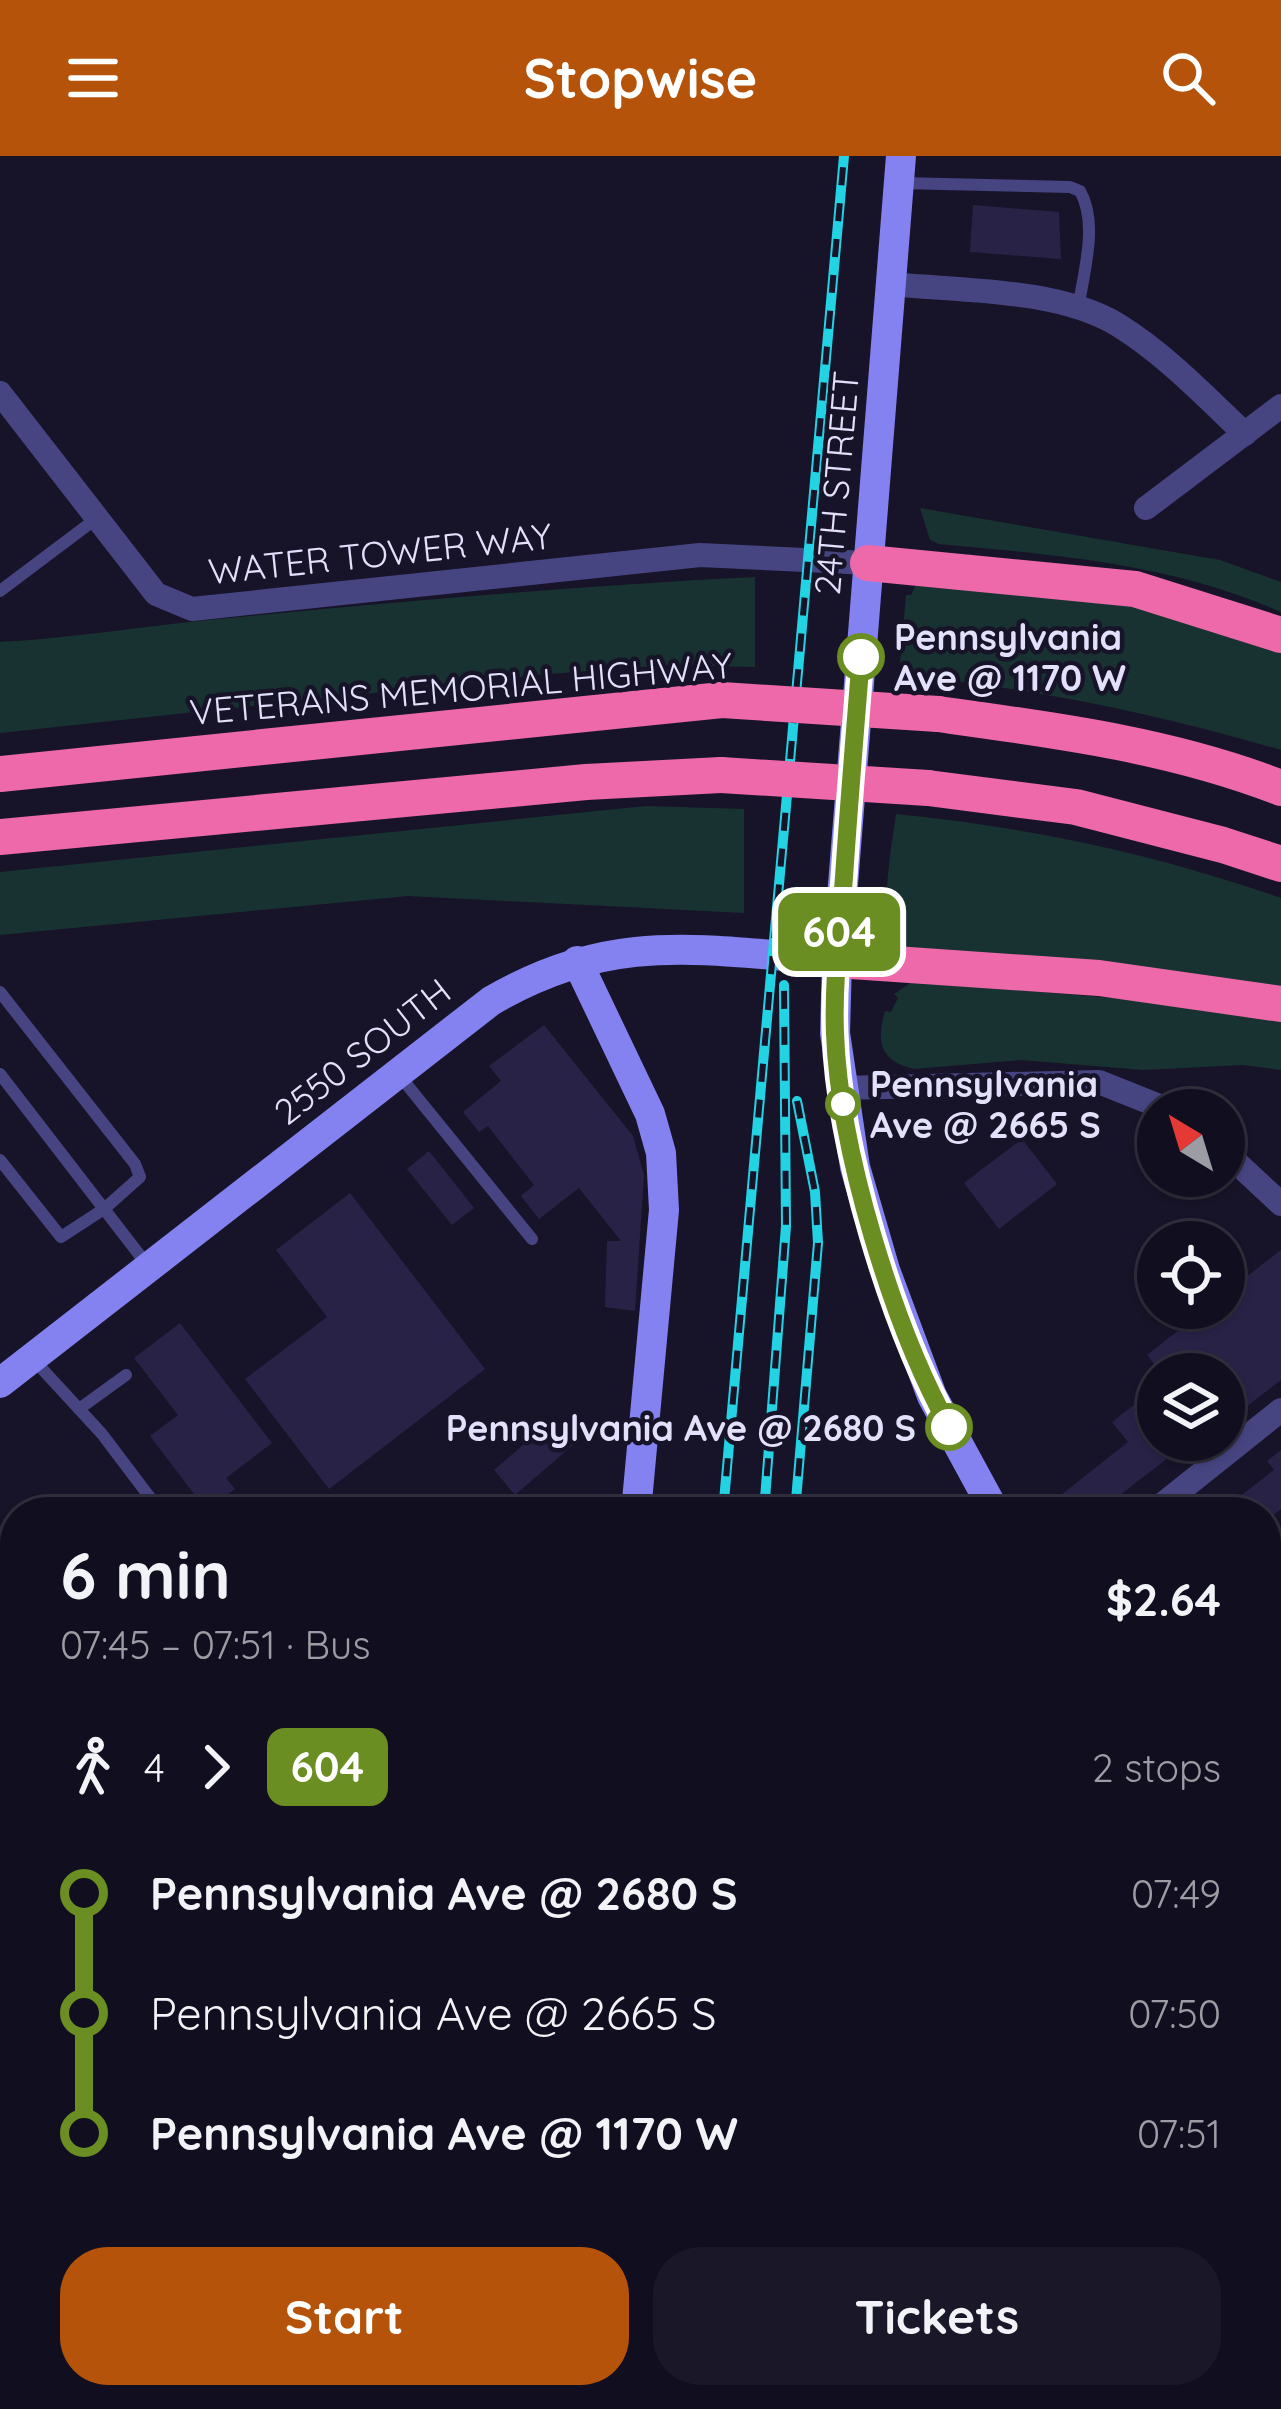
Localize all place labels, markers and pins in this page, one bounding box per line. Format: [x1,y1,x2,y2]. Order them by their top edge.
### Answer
place label: Pennsylvania Ave @ 1170 W [894,614,1126,700]
marker: Pennsylvania Ave @ 1170 W [839,635,883,679]
place label: Pennsylvania Ave @ 2665 S [870,1061,1101,1147]
marker: Pennsylvania Ave @ 2665 S [827,1088,859,1120]
place label: Pennsylvania Ave @ 2680 S [446,1405,916,1450]
marker: Pennsylvania Ave @ 2680 S [927,1405,971,1449]

